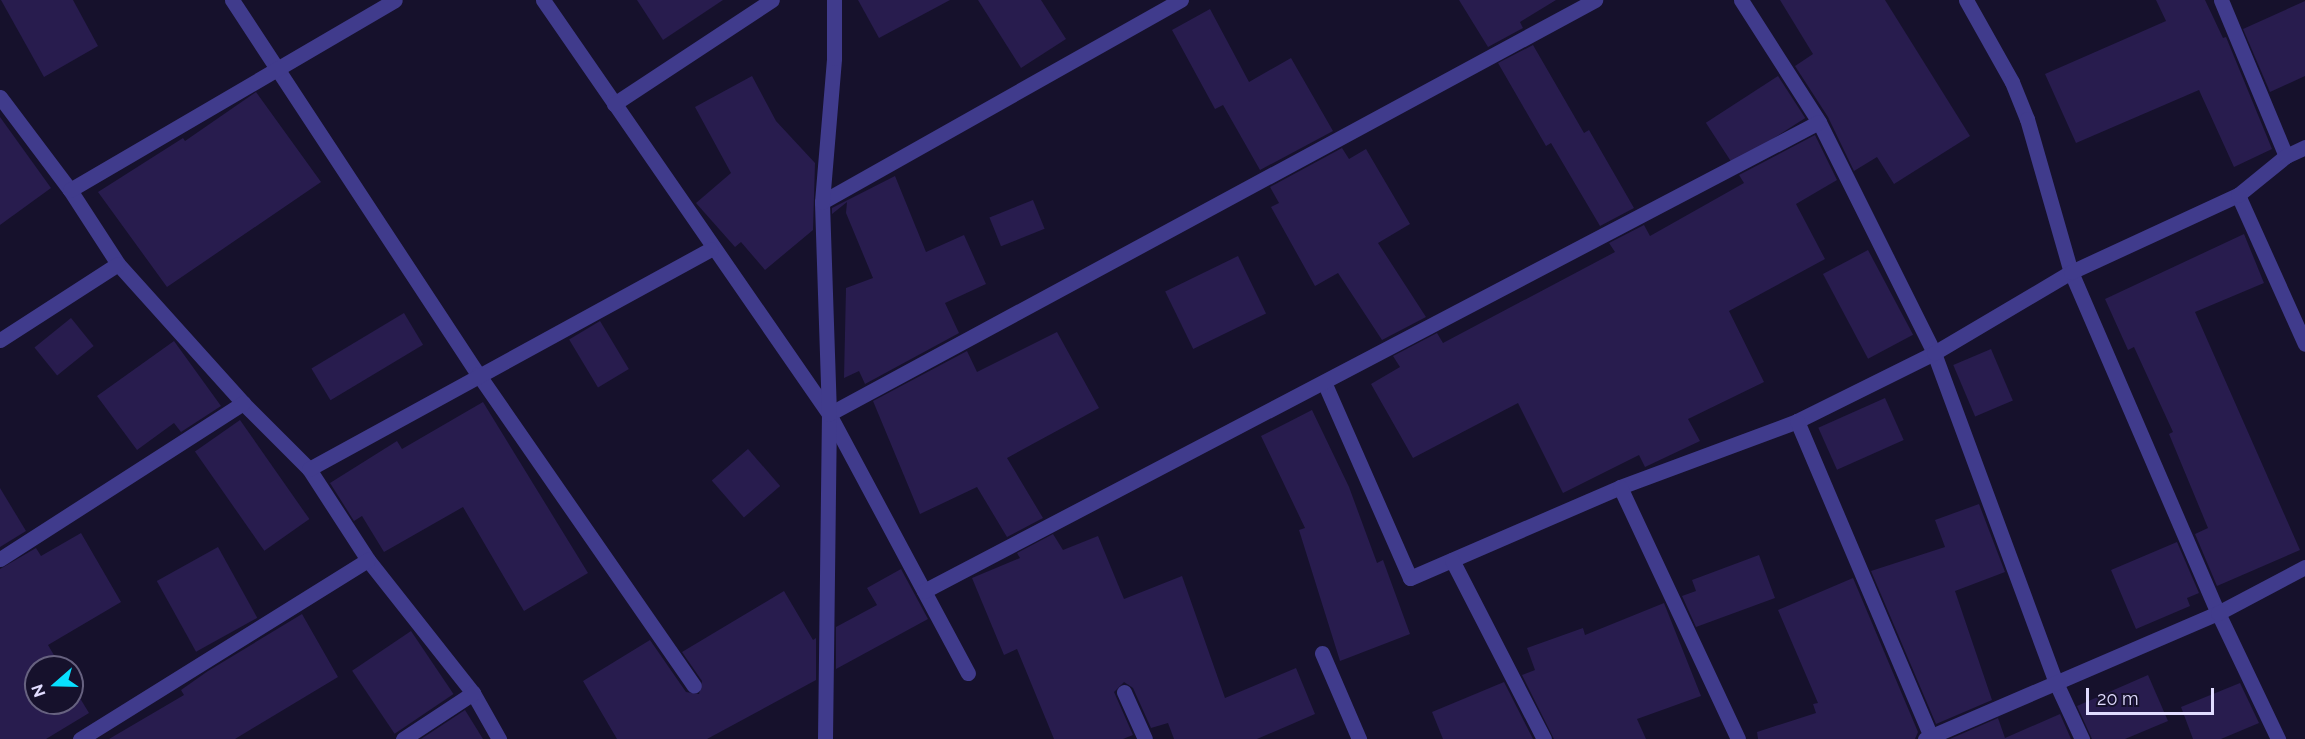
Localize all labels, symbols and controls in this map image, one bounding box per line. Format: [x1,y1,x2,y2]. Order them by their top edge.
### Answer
north arrow [24,655,84,715]
scale bar [2089,676,2216,714]
text: N [27,682,50,700]
text: 20 m [2097,688,2139,709]

